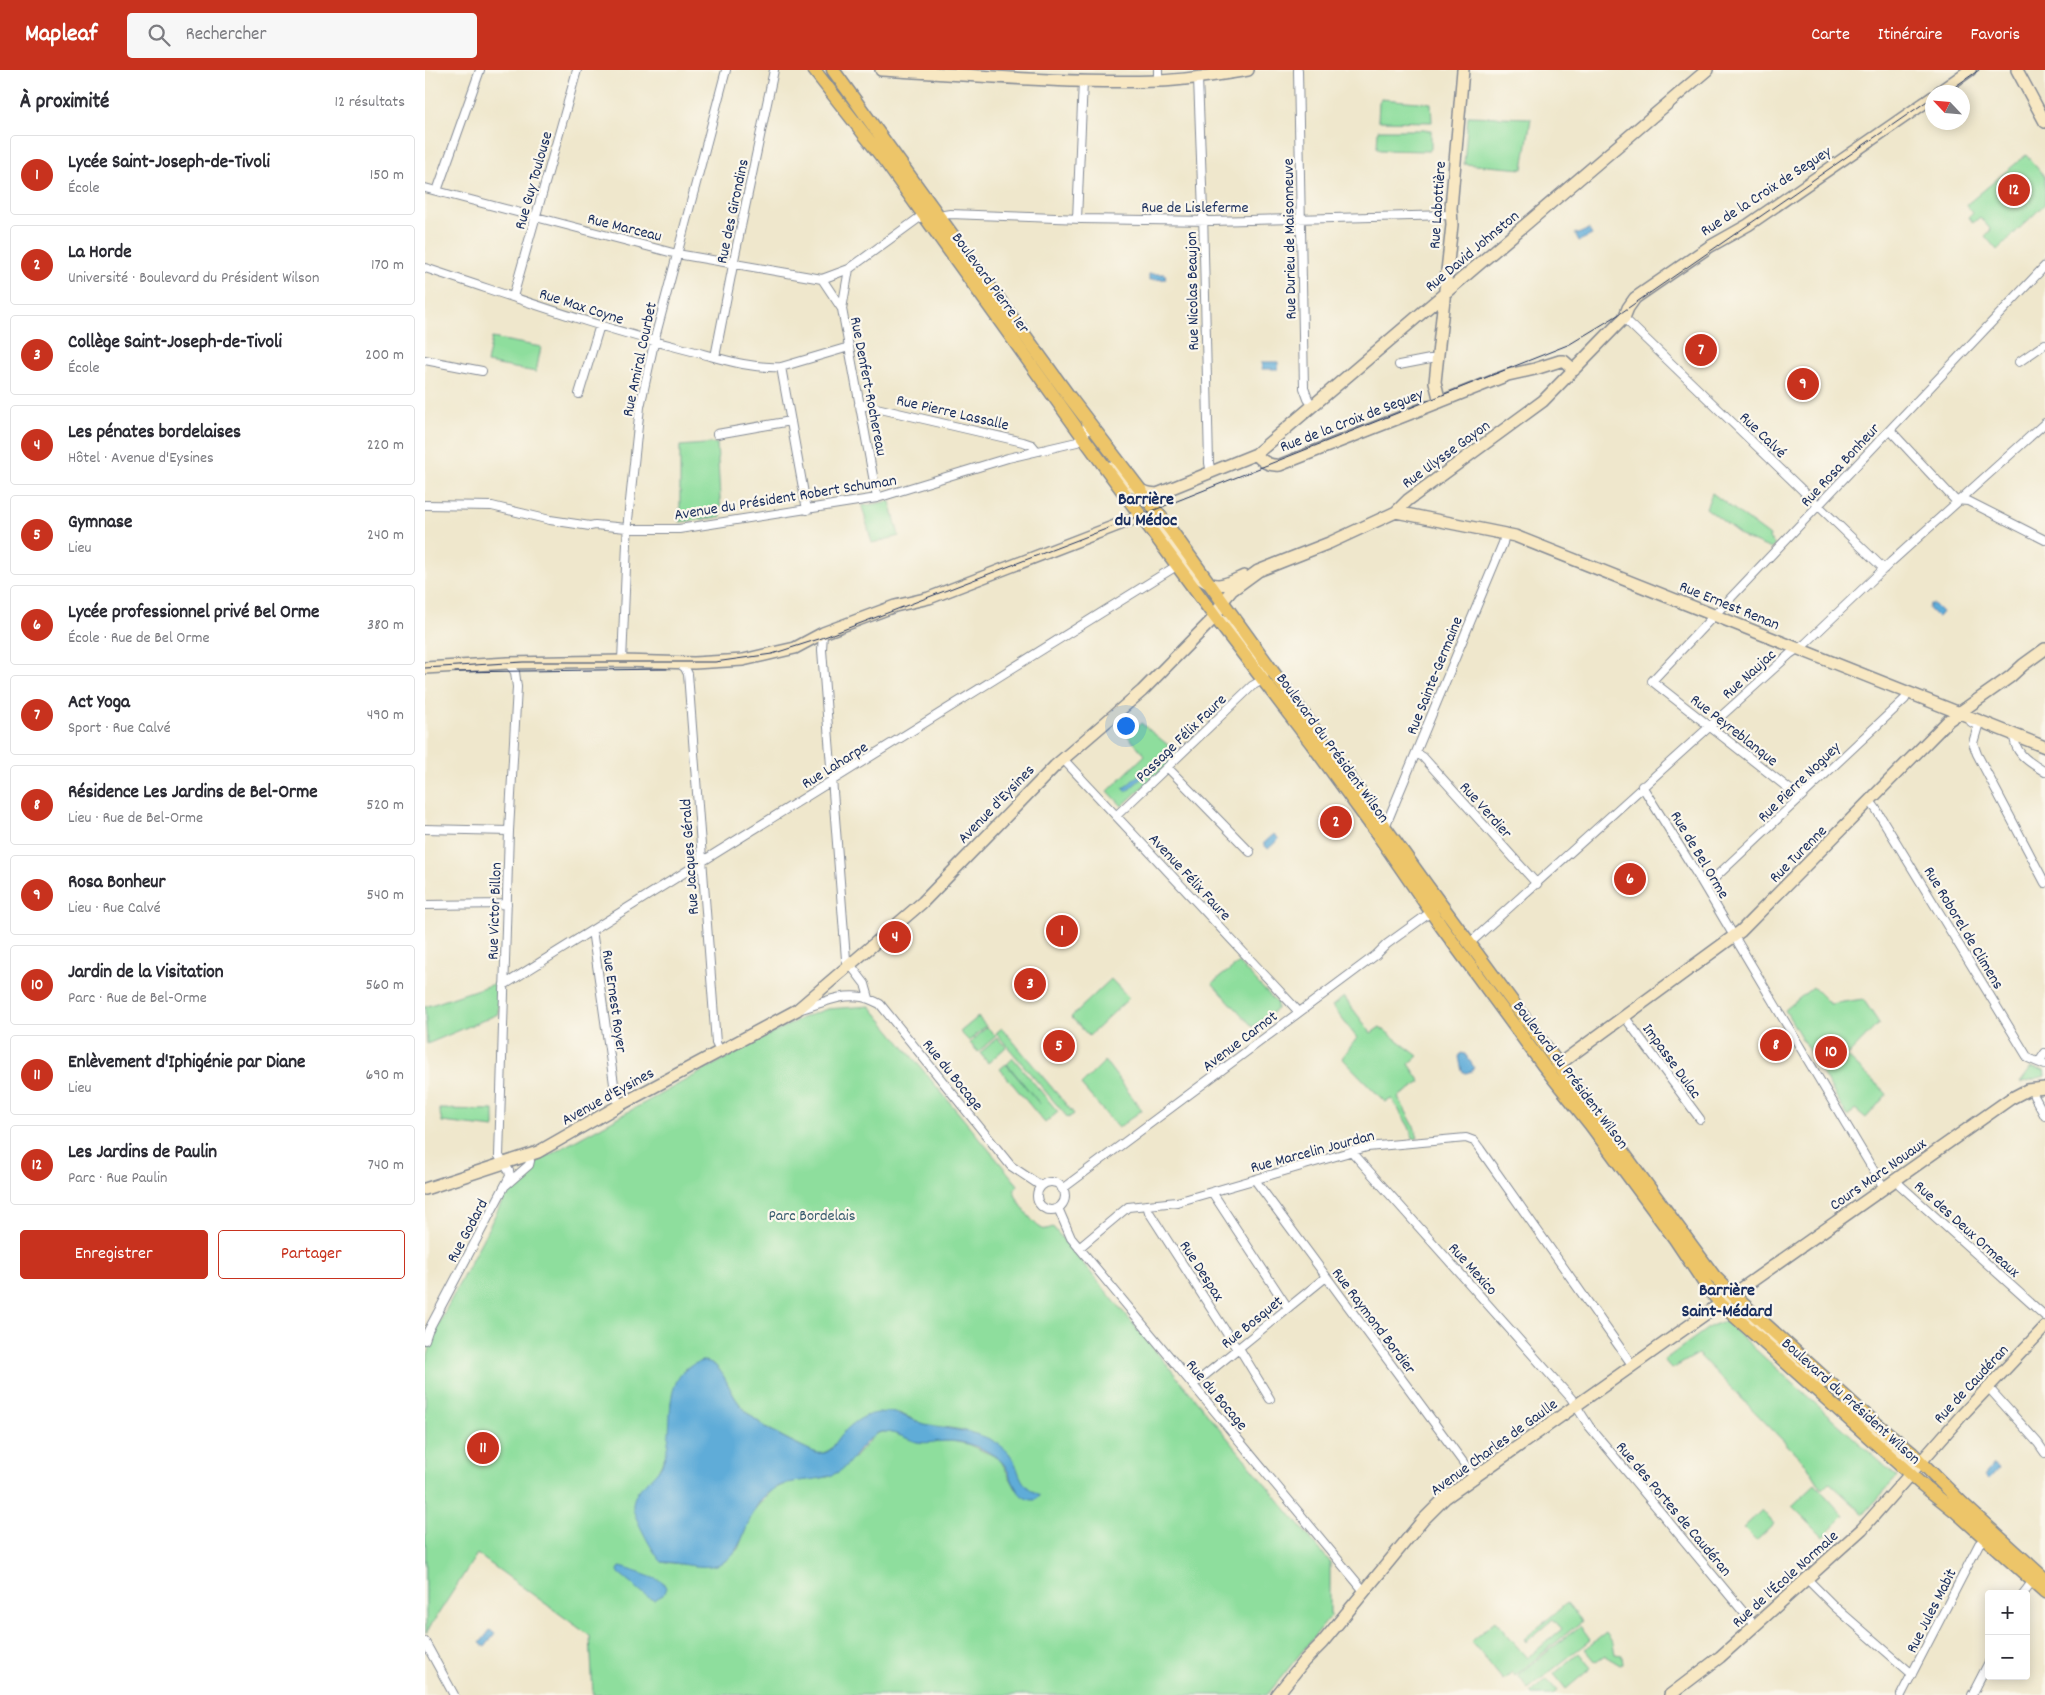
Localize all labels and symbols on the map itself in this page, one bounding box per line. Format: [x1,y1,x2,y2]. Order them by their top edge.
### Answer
north arrow [1925,85,1970,130]
street label: Rue Guy Toulouse [509,129,559,232]
street label: Rue de la Croix de Seguey [1696,141,1837,243]
street label: Rue des Girondins [711,157,756,266]
street label: Rue Durieu de Maisonneuve [1278,158,1303,320]
street label: Rue Labottière [1424,160,1453,250]
pin: 12 [1998,171,2030,209]
street label: Rue de Lisleferme [1141,197,1249,220]
street label: Rue David Johnston [1420,206,1525,298]
street label: Rue Marceau [585,208,664,249]
street label: Boulevard Pierre 1er [945,228,1035,339]
street label: Rue Nicolas Beaujon [1181,231,1206,351]
street label: Rue Max Coyne [536,283,627,332]
street label: Rue Amiral Courbet [617,300,664,419]
street label: Rue Denfert-Rochereau [843,315,892,458]
pin: 7 [1685,331,1717,369]
pin: 9 [1787,365,1819,403]
street label: Rue de la Croix de Seguey [1277,383,1427,459]
street label: Rue Pierre Lassalle [894,389,1011,438]
street label: Rue Calvé [1733,407,1791,464]
street label: Rue Ulysse Gayon [1398,415,1495,495]
street label: Rue Rosa Bonheur [1796,419,1886,513]
street label: Avenue du Président Robert Schuman [673,470,898,527]
district label: Barrière du Médoc [1115,488,1177,534]
street label: Rue Ernest Renan [1675,576,1783,637]
street label: Rue Sainte-Germaine [1401,613,1470,738]
street label: Rue Naujac [1718,644,1782,705]
street label: Boulevard du Président Wilson [1270,669,1394,828]
street label: Passage Félix Faure [1131,689,1232,788]
street label: Rue Peyreblanque [1685,689,1782,773]
your location [1113,713,1139,739]
street label: Rue Laharpe [798,737,873,796]
street label: Rue Pierre Noguey [1753,737,1847,828]
street label: Avenue d'Eysines [953,760,1041,850]
street label: Rue Verdier [1453,777,1517,844]
street label: Rue Jacques Gérald [675,798,706,916]
pin: 2 [1320,803,1352,841]
street label: Rue de Bel Orme [1664,807,1734,904]
street label: Rue Turenne [1765,821,1833,889]
street label: Avenue Félix Faure [1142,829,1236,927]
pin: 6 [1614,860,1646,898]
street label: Rue Victor Billon [482,862,509,960]
street label: Rue Roborel de Climens [1917,862,2009,994]
pin: 1 [1046,912,1078,950]
pin: 4 [879,918,911,956]
street label: Rue Ernest Royer [595,948,632,1054]
pin: 3 [1014,965,1046,1003]
street label: Boulevard du Président Wilson [1507,997,1633,1154]
street label: Avenue Carnot [1198,1006,1283,1078]
street label: Impasse Dulac [1636,1019,1706,1104]
pin: 8 [1760,1026,1792,1064]
pin: 5 [1043,1027,1075,1065]
pin: 10 [1815,1033,1847,1071]
street label: Rue du Bocage [916,1035,988,1116]
street label: Avenue d'Eysines [558,1062,659,1132]
street label: Rue Marcelin Jourdan [1248,1125,1377,1180]
street label: Cours Marc Nouaux [1825,1133,1932,1217]
street label: Rue des Deux Ormeaux [1908,1176,2024,1284]
street label: Rue Godard [442,1195,495,1267]
park label: Parc Bordelais [769,1205,856,1228]
street label: Rue Despax [1173,1236,1229,1306]
street label: Rue Mexico [1442,1238,1502,1301]
street label: Rue Raymond Bordier [1325,1264,1421,1380]
district label: Barrière Saint-Médard [1681,1279,1773,1325]
street label: Rue Bosquet [1217,1291,1289,1355]
street label: Boulevard du Président Wilson [1776,1333,1925,1471]
street label: Rue de Caudéran [1929,1340,2015,1430]
street label: Rue du Bocage [1180,1355,1253,1436]
street label: Avenue Charles de Gaulle [1426,1394,1563,1502]
pin: 11 [467,1429,499,1467]
street label: Rue des Portes de Caudéran [1610,1437,1736,1582]
street label: Rue de l'École Normale [1727,1526,1844,1634]
street label: Rue Jules Mabit [1901,1565,1963,1657]

